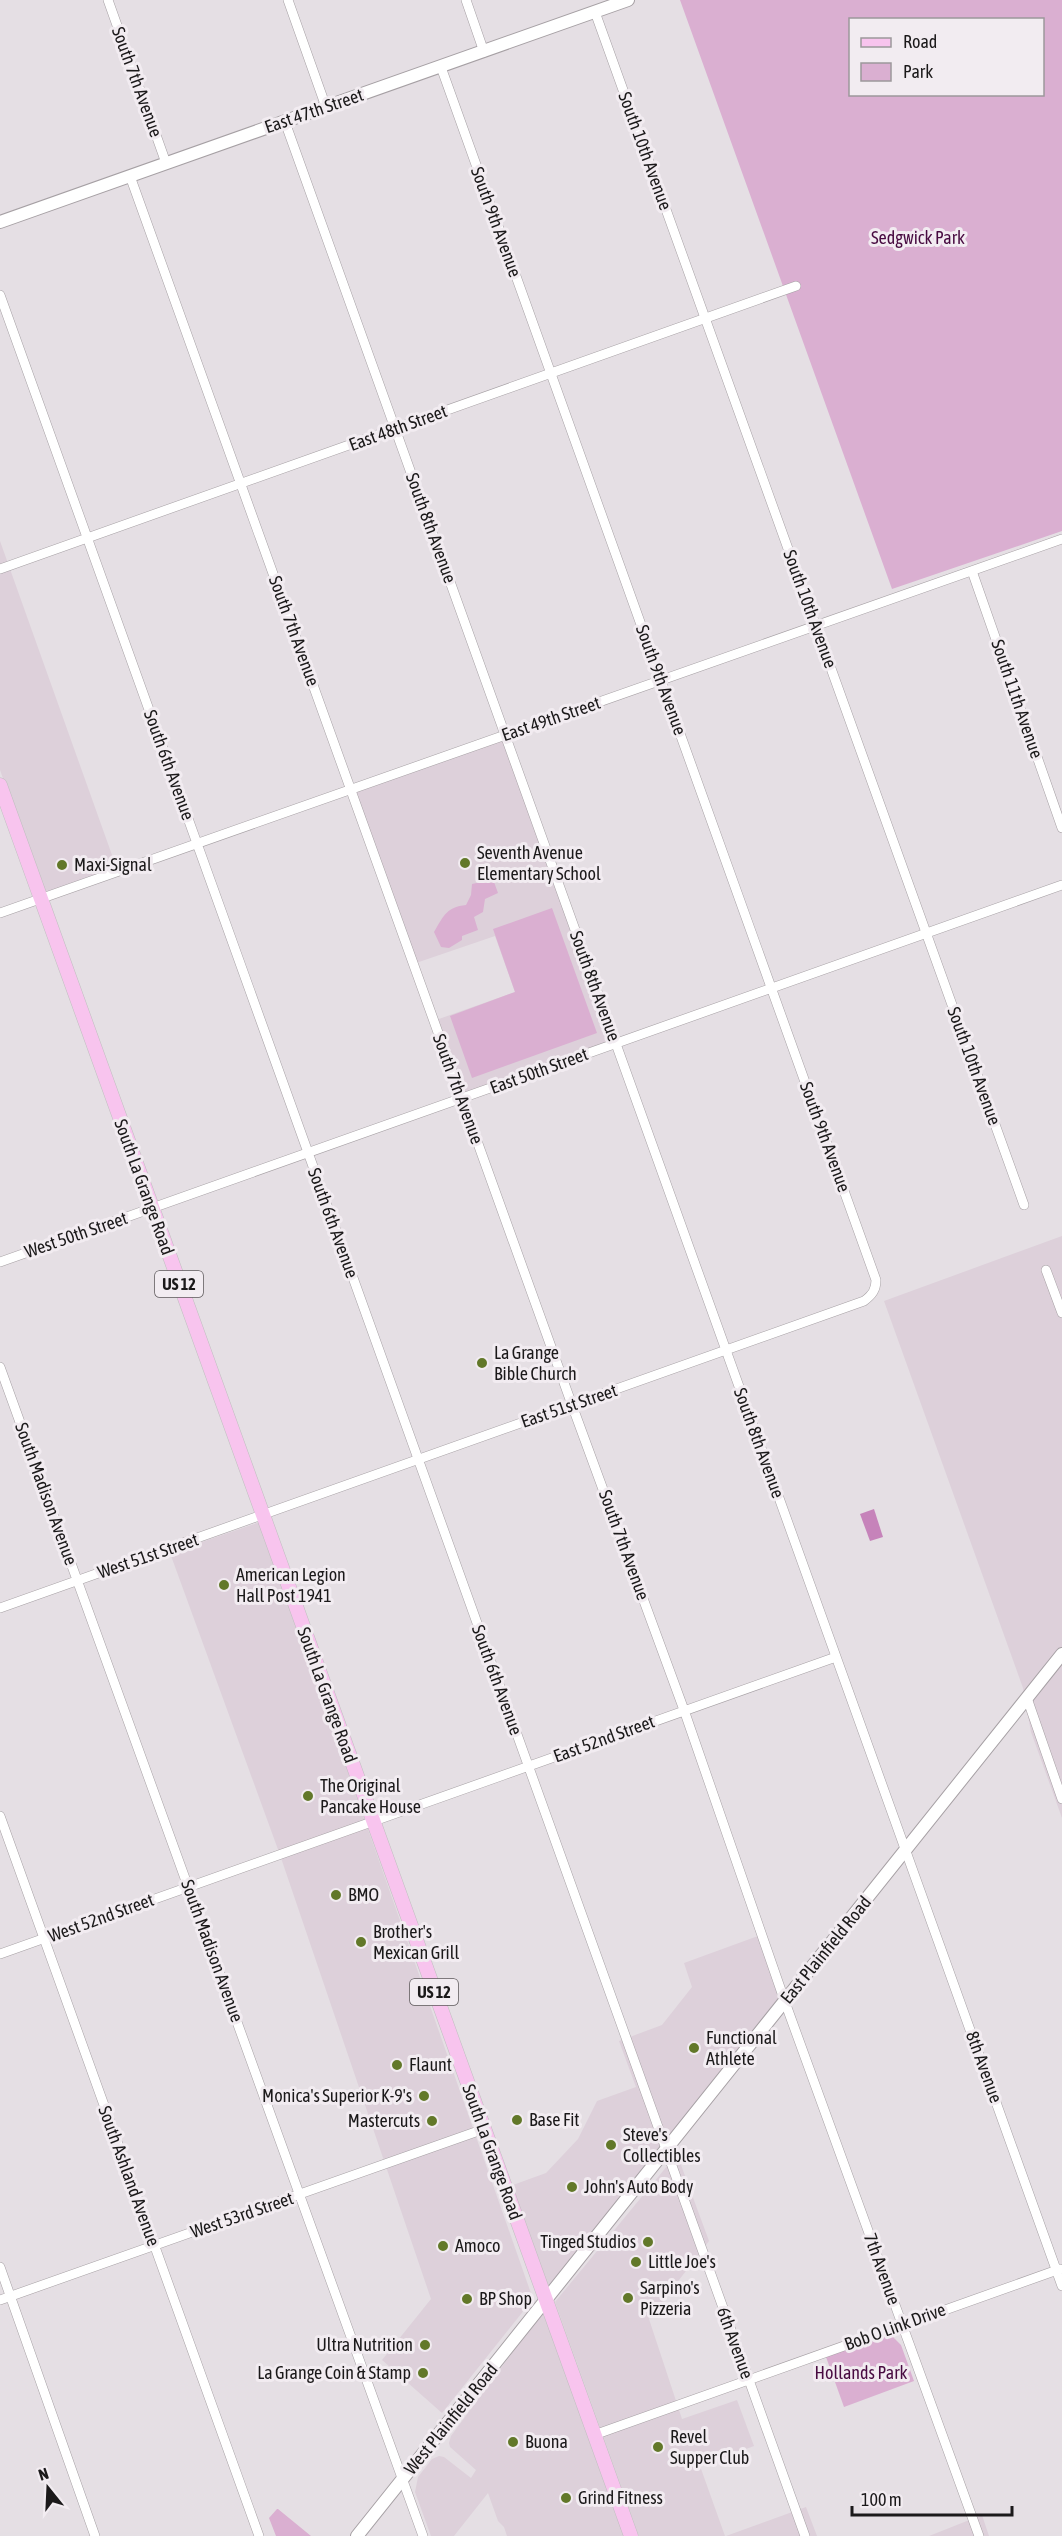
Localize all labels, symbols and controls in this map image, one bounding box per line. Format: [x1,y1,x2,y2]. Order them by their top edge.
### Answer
legend [849,18,1044,96]
street label: South 7th Avenue [108,24,167,140]
text: Road [903,31,937,52]
text: Park [903,61,933,82]
street label: East 47th Street [262,84,366,137]
street label: South 10th Avenue [614,89,677,213]
street label: South 9th Avenue [467,164,526,280]
park label: Sedgwick Park [871,227,965,248]
street label: East 48th Street [346,400,450,455]
street label: South 8th Avenue [402,470,461,586]
street label: South 10th Avenue [779,547,842,671]
street label: South 7th Avenue [265,573,324,689]
street label: South 9th Avenue [632,622,691,738]
street label: South 11th Avenue [987,637,1048,761]
street label: East 49th Street [499,692,603,745]
street label: South 6th Avenue [140,707,199,823]
place label: Seventh Avenue Elementary School [477,842,601,884]
place label: Maxi-Signal [74,854,152,875]
marker: Seventh Avenue Elementary School [458,856,472,870]
marker: Maxi-Signal [55,858,69,872]
street label: South 8th Avenue [566,928,625,1044]
street label: South 10th Avenue [943,1004,1006,1128]
street label: South 7th Avenue [429,1031,488,1147]
street label: East 50th Street [487,1043,591,1098]
street label: South 9th Avenue [796,1079,855,1195]
street label: South La Grange Road [110,1116,179,1258]
street label: South 6th Avenue [304,1165,363,1281]
street label: West 50th Street [22,1207,130,1262]
road number: US 12 [155,1271,203,1297]
place label: La Grange Bible Church [494,1342,577,1384]
marker: La Grange Bible Church [475,1356,489,1370]
street label: East 51st Street [518,1379,620,1432]
street label: South 8th Avenue [730,1385,789,1501]
street label: South Madison Avenue [11,1420,82,1568]
street label: South 7th Avenue [595,1487,654,1603]
street label: West 51st Street [95,1528,201,1583]
place label: American Legion Hall Post 1941 [236,1564,346,1606]
marker: American Legion Hall Post 1941 [217,1578,231,1592]
street label: South 6th Avenue [468,1622,527,1738]
street label: South La Grange Road [293,1624,362,1766]
street label: East 52nd Street [550,1711,657,1767]
place label: The Original Pancake House [320,1775,421,1817]
marker: The Original Pancake House [301,1789,315,1803]
street label: South Madison Avenue [177,1877,248,2025]
place label: BMO [348,1884,379,1905]
marker: BMO [329,1888,343,1902]
street label: West 52nd Street [45,1889,156,1946]
street label: East Plainfield Road [776,1892,875,2008]
place label: Brother's Mexican Grill [373,1921,459,1963]
marker: Brother's Mexican Grill [354,1935,368,1949]
road number: US 12 [410,1979,458,2005]
place label: Functional Athlete [706,2027,777,2069]
street label: 8th Avenue [962,2028,1007,2106]
marker: Functional Athlete [687,2041,701,2055]
place label: Flaunt [409,2054,452,2075]
marker: Flaunt [390,2058,404,2072]
street label: South La Grange Road [458,2081,527,2223]
place label: Monica's Superior K-9's [262,2085,412,2106]
marker: Monica's Superior K-9's [417,2089,431,2103]
street label: South Ashland Avenue [94,2103,165,2249]
place label: Base Fit [529,2109,579,2130]
place label: Mastercuts [348,2110,420,2131]
marker: Base Fit [510,2113,524,2127]
marker: Mastercuts [425,2114,439,2128]
place label: Steve's Collectibles [623,2124,701,2166]
marker: Steve's Collectibles [604,2138,618,2152]
place label: John's Auto Body [584,2176,693,2197]
marker: John's Auto Body [565,2180,579,2194]
street label: West 53rd Street [188,2187,296,2242]
street label: 7th Avenue [860,2230,905,2308]
place label: Tinged Studios [540,2231,636,2252]
place label: Amoco [455,2235,500,2256]
marker: Tinged Studios [641,2235,655,2249]
marker: Amoco [436,2239,450,2253]
place label: Little Joe's [648,2251,716,2272]
marker: Little Joe's [629,2255,643,2269]
place label: Sarpino's Pizzeria [640,2277,700,2319]
place label: BP Shop [479,2288,532,2309]
marker: Sarpino's Pizzeria [621,2291,635,2305]
marker: BP Shop [460,2292,474,2306]
street label: Bob O Link Drive [841,2299,948,2355]
street label: 6th Avenue [713,2304,758,2382]
place label: Ultra Nutrition [316,2334,413,2355]
marker: Ultra Nutrition [418,2338,432,2352]
street label: West Plainfield Road [399,2359,502,2478]
place label: La Grange Coin & Stamp [257,2362,411,2383]
park label: Hollands Park [815,2362,908,2383]
marker: La Grange Coin & Stamp [416,2366,430,2380]
place label: Revel Supper Club [670,2426,749,2468]
place label: Buona [525,2431,568,2452]
marker: Buona [506,2435,520,2449]
marker: Revel Supper Club [651,2440,665,2454]
north arrow [18,2458,78,2518]
text: N [36,2464,51,2484]
scale bar [852,2479,1012,2517]
place label: Grind Fitness [578,2487,663,2508]
text: 100 m [861,2489,902,2510]
marker: Grind Fitness [559,2491,573,2505]

